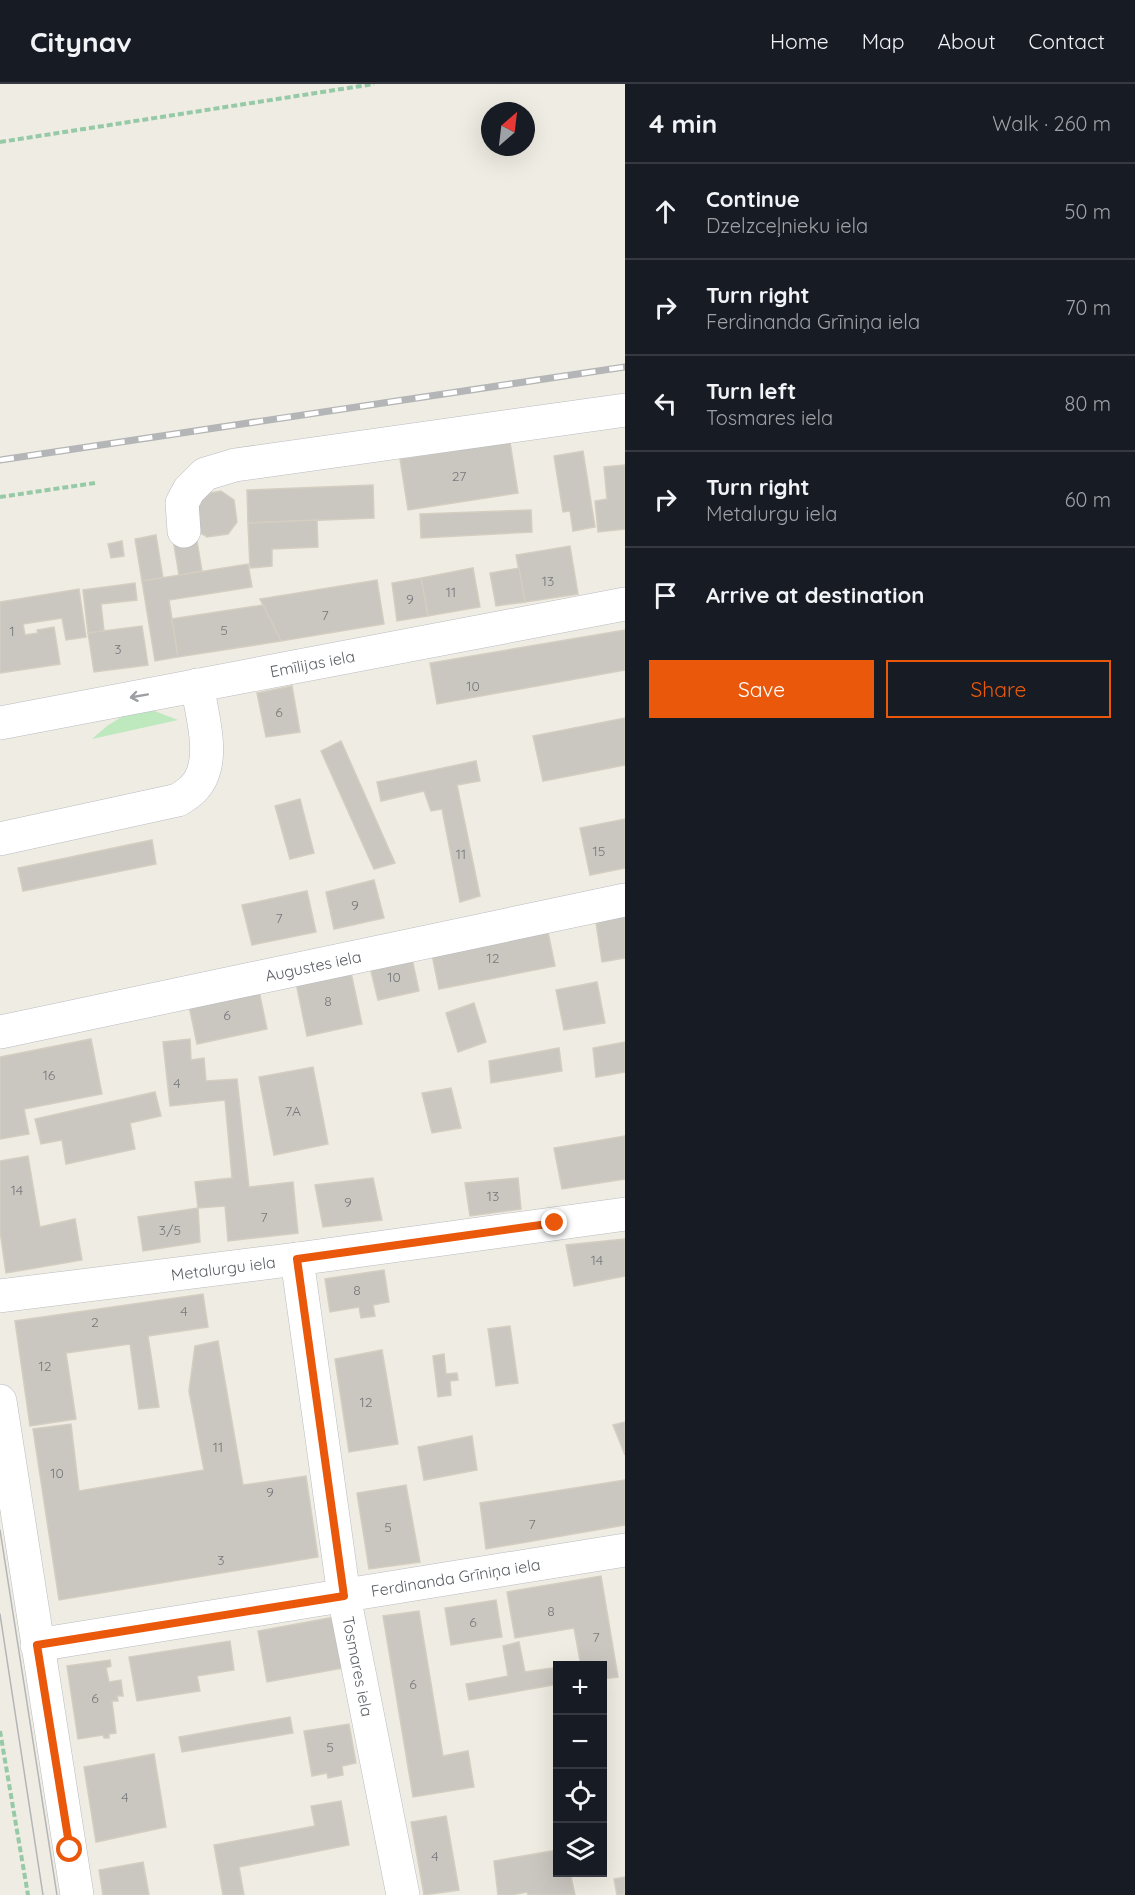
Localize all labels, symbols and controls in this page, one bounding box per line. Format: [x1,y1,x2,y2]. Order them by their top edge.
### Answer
text: Citynav [30,24,132,59]
text: Home [770,28,829,54]
text: Map [862,28,905,54]
text: About [938,28,996,54]
text: Contact [1029,28,1105,54]
north arrow [481,102,535,156]
text: 4 min [649,107,717,140]
text: Walk · 260 m [992,111,1111,136]
text: Continue [706,185,800,213]
icon: ahead [649,195,682,228]
text: 50 m [1065,199,1111,224]
text: Dzelzceļnieku iela [706,213,868,238]
text: Turn right [706,281,810,309]
icon: right [649,291,682,324]
text: 70 m [1065,295,1111,320]
text: Ferdinanda Grīniņa iela [706,309,920,334]
text: Turn left [706,377,796,405]
icon: left [649,387,682,420]
text: 80 m [1065,391,1111,416]
text: Tosmares iela [706,405,833,430]
house number: 27 [452,467,466,485]
text: Turn right [706,473,810,501]
icon: right [649,483,682,516]
text: 60 m [1065,487,1111,512]
text: Metalurgu iela [706,501,837,526]
house number: 13 [542,572,554,590]
icon: arrive [649,579,682,612]
text: Arrive at destination [706,581,924,609]
house number: 11 [446,583,456,601]
house number: 9 [406,590,414,608]
house number: 7 [321,606,329,624]
house number: 5 [220,621,228,639]
house number: 1 [9,622,15,640]
house number: 3 [114,640,122,658]
street label: Emīlijas iela [268,646,357,681]
button: Save [649,660,874,718]
button: Share [886,660,1111,718]
house number: 10 [466,677,480,695]
one-way arrow [130,691,150,702]
house number: 6 [275,703,283,721]
house number: 15 [593,842,605,860]
house number: 11 [456,845,466,863]
house number: 9 [351,896,359,914]
house number: 7 [275,909,283,927]
street label: Augustes iela [263,946,363,986]
house number: 12 [487,949,500,967]
house number: 10 [387,968,401,986]
house number: 8 [324,992,332,1010]
house number: 6 [223,1006,231,1024]
house number: 16 [43,1066,56,1084]
house number: 4 [173,1074,181,1092]
house number: 7A [285,1102,301,1120]
house number: 14 [11,1181,23,1199]
house number: 13 [487,1187,499,1205]
house number: 9 [344,1193,352,1211]
house number: 7 [260,1208,268,1226]
route end [541,1209,567,1235]
house number: 3/5 [159,1221,181,1239]
house number: 14 [591,1251,603,1269]
street label: Metalurgu iela [170,1252,277,1285]
house number: 8 [353,1281,361,1299]
house number: 4 [180,1302,188,1320]
house number: 2 [91,1313,99,1331]
house number: 12 [39,1357,52,1375]
house number: 12 [360,1393,373,1411]
house number: 11 [213,1438,223,1456]
house number: 10 [50,1464,64,1482]
house number: 9 [266,1483,274,1501]
house number: 7 [528,1515,536,1533]
house number: 5 [384,1518,392,1536]
house number: 3 [217,1551,225,1569]
street label: Ferdinanda Grīniņa iela [369,1554,542,1601]
house number: 8 [547,1602,555,1620]
house number: 6 [469,1613,477,1631]
street label: Tosmares iela [338,1614,378,1718]
house number: 7 [592,1628,600,1646]
map controls [553,1661,607,1877]
button: + [553,1661,607,1715]
house number: 6 [409,1675,417,1693]
house number: 6 [91,1689,99,1707]
button: − [553,1715,607,1769]
house number: 5 [326,1738,334,1756]
button: locate [553,1769,607,1823]
house number: 4 [121,1788,129,1806]
button: layers [553,1823,607,1877]
route start [56,1836,82,1862]
house number: 4 [431,1847,439,1865]

